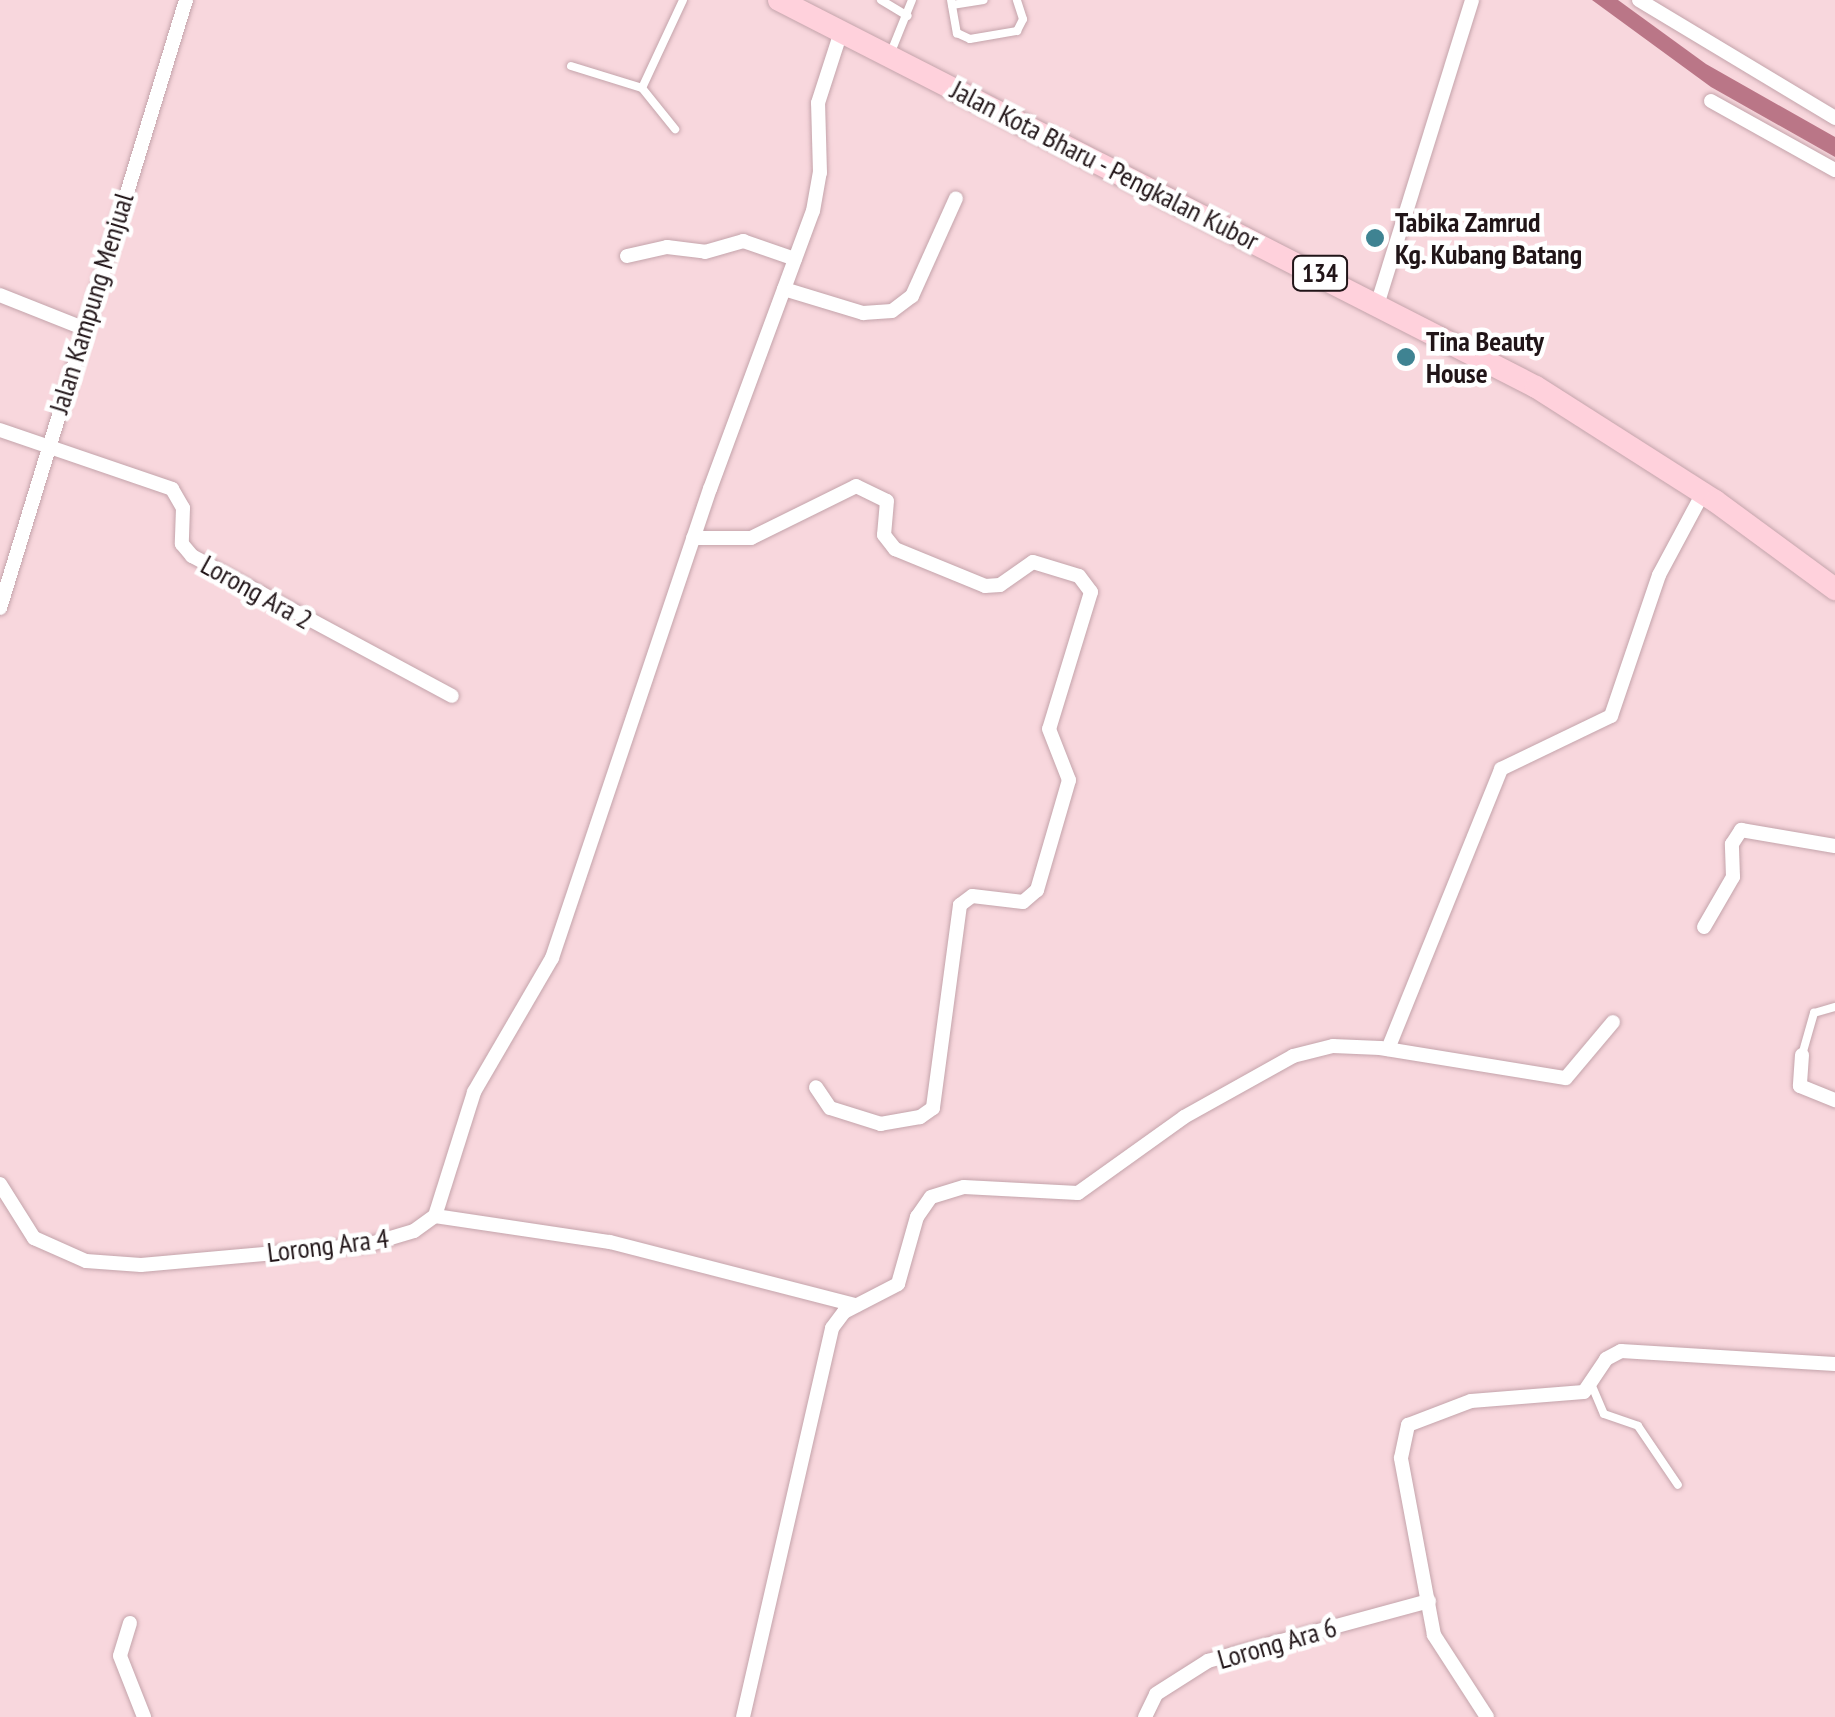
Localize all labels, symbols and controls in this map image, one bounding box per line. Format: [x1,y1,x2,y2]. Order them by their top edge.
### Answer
street label: Jalan Kota Bharu - Pengkalan Kubor [944,72,1266,258]
street label: Jalan Kampung Menjual [41,189,141,417]
place label: Tabika Zamrud Kg. Kubang Batang [1395,205,1584,271]
marker: Tabika Zamrud Kg. Kubang Batang [1364,227,1386,249]
road number: 134 [1290,253,1350,293]
place label: Tina Beauty House [1426,324,1544,390]
marker: Tina Beauty House [1395,346,1417,368]
street label: Lorong Ara 2 [195,547,319,637]
street label: Lorong Ara 4 [265,1221,391,1269]
street label: Lorong Ara 6 [1213,1610,1341,1676]

